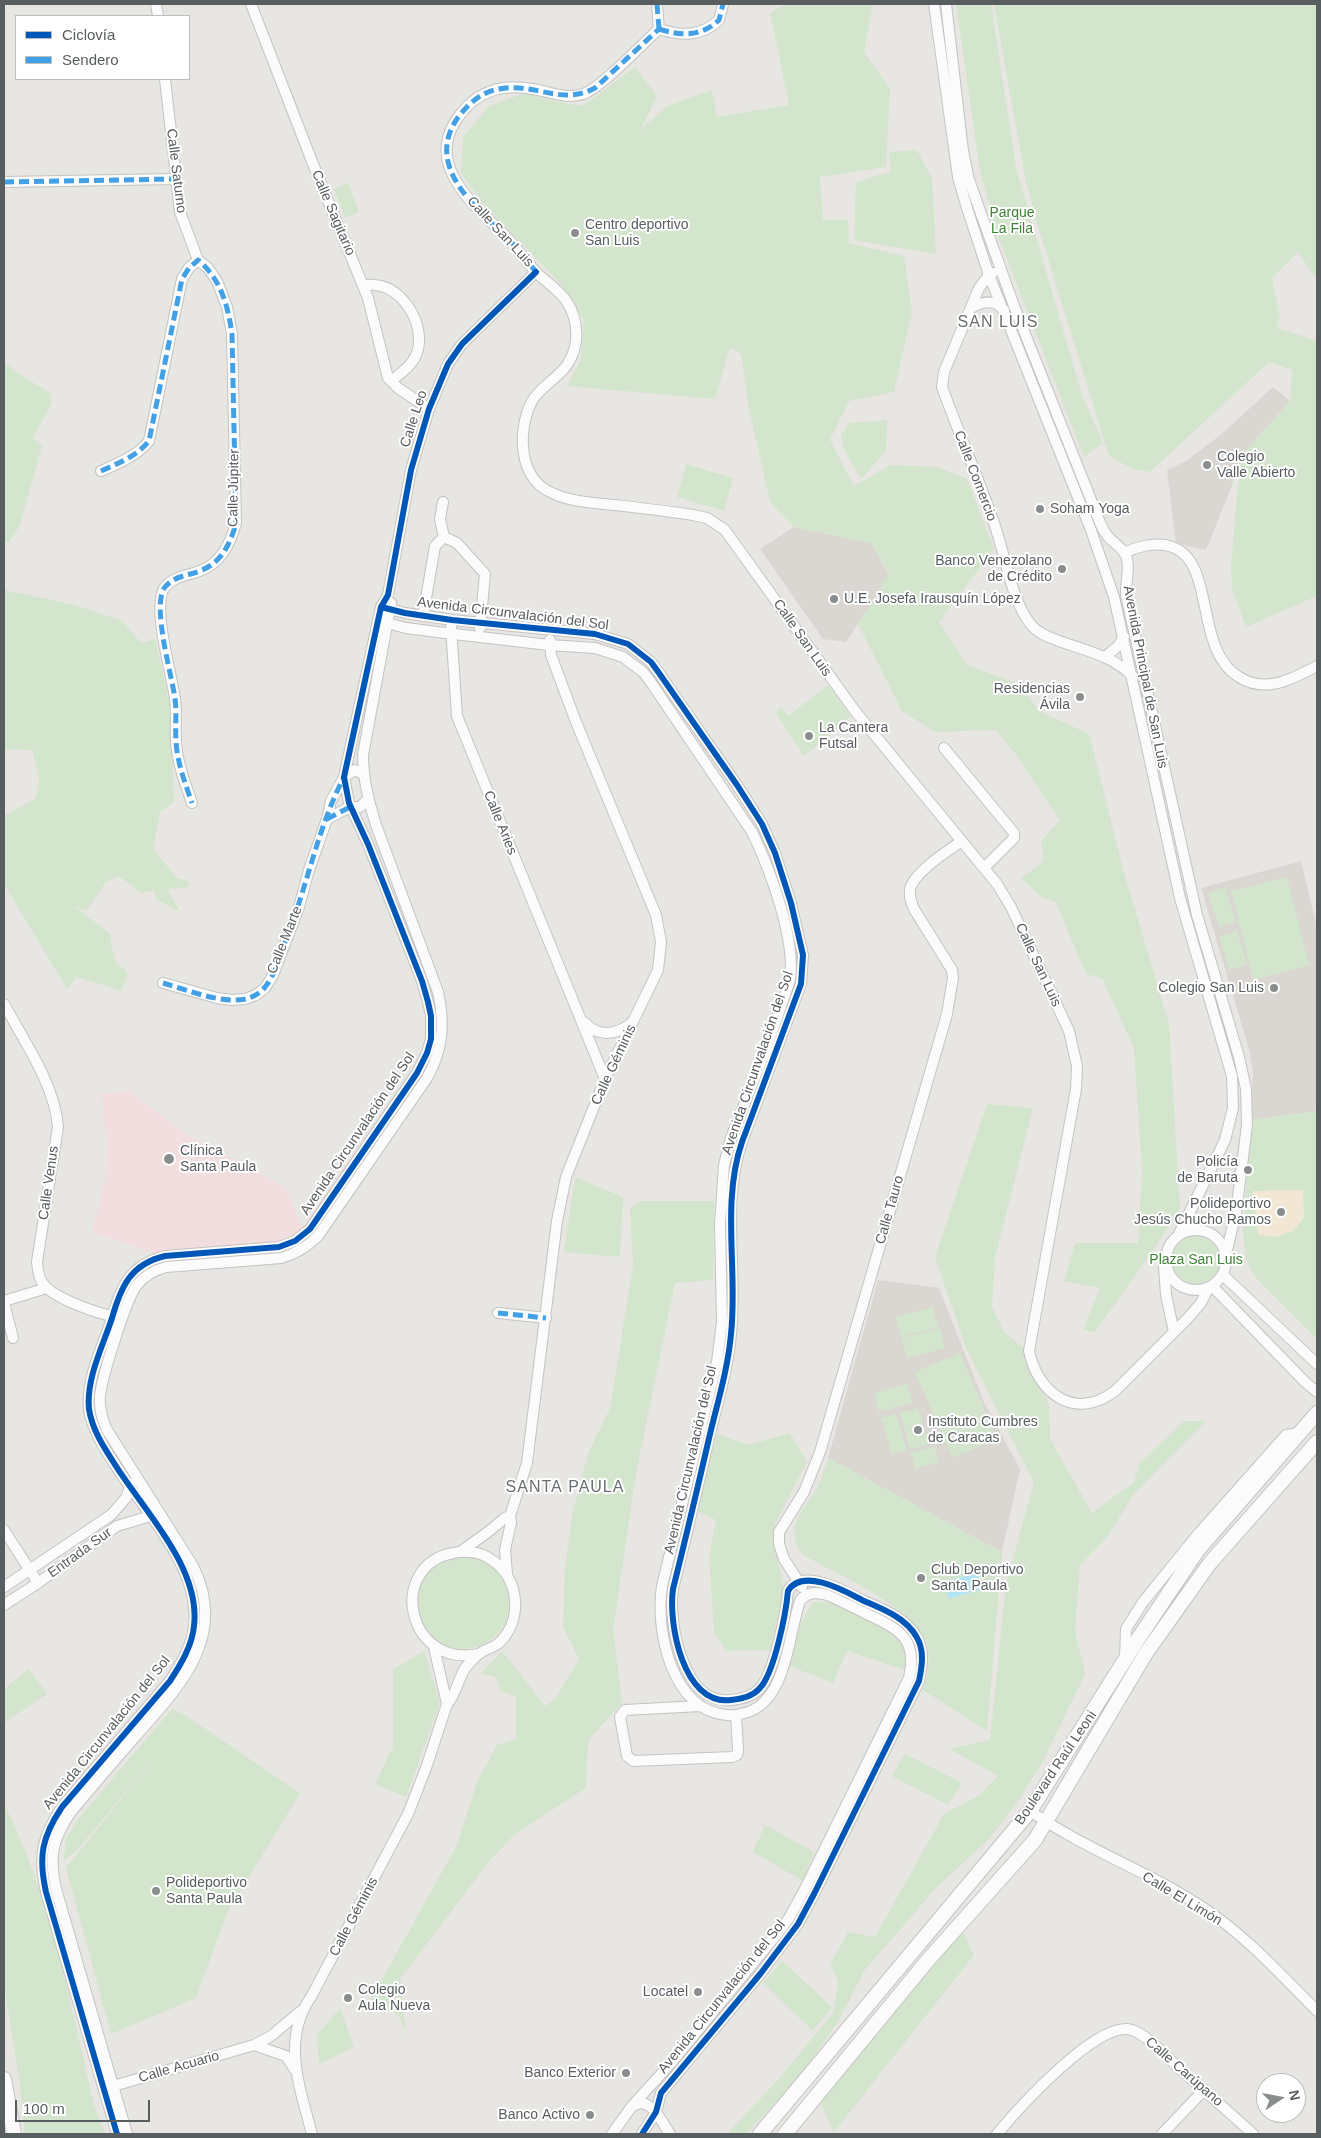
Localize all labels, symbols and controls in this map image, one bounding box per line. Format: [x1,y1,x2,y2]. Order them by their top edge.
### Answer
legend [15,15,190,80]
text: Ciclovía [62,26,115,43]
text: Sendero [62,51,119,68]
street label: Calle Saturno [162,128,190,214]
street label: Calle Sagitario [307,168,359,258]
street label: Calle San Luis [463,193,537,271]
park label: Parque La Fila [989,205,1035,238]
place label: Centro deportivo San Luis [585,217,689,250]
marker: Centro deportivo San Luis [569,227,581,239]
district label: SAN LUIS [957,313,1039,333]
street label: Calle Leo [397,388,431,450]
street label: Calle Comercio [950,428,1000,524]
street label: Calle Júpiter [225,449,243,527]
place label: Colegio Valle Abierto [1217,449,1295,482]
marker: Colegio Valle Abierto [1201,459,1213,471]
place label: Soham Yoga [1050,501,1130,517]
marker: Soham Yoga [1034,503,1046,515]
place label: Banco Venezolano de Crédito [935,553,1052,586]
marker: Banco Venezolano de Crédito [1056,563,1068,575]
street label: Avenida Principal de San Luis [1119,584,1171,770]
place label: U.E. Josefa Irausquín López [844,591,1021,607]
marker: U.E. Josefa Irausquín López [828,593,840,605]
street label: Avenida Circunvalación del Sol [416,594,610,634]
street label: Calle San Luis [769,596,835,680]
place label: Residencias Ávila [994,681,1070,714]
marker: Residencias Ávila [1074,691,1086,703]
place label: La Cantera Futsal [819,720,888,752]
marker: La Cantera Futsal [803,730,815,742]
street label: Calle Aries [480,788,520,858]
street label: Calle Marte [264,904,306,976]
street label: Calle San Luis [1011,921,1065,1009]
street label: Avenida Circunvalación del Sol [719,969,797,1157]
place label: Colegio San Luis [1158,980,1264,996]
marker: Colegio San Luis [1268,982,1280,994]
street label: Calle Géminis [588,1022,640,1108]
street label: Avenida Circunvalación del Sol [297,1049,419,1219]
place label: Clínica Santa Paula [180,1143,256,1176]
street label: Calle Venus [35,1145,63,1221]
marker: Clínica Santa Paula [162,1152,176,1166]
place label: Policía de Baruta [1177,1154,1238,1186]
marker: Policía de Baruta [1242,1164,1254,1176]
street label: Calle Tauro [872,1174,908,1246]
place label: Polideportivo Jesús Chucho Ramos [1134,1196,1271,1228]
marker: Polideportivo Jesús Chucho Ramos [1275,1206,1287,1218]
park label: Plaza San Luis [1149,1252,1243,1268]
street label: Avenida Circunvalación del Sol [661,1364,721,1556]
place label: Instituto Cumbres de Caracas [928,1414,1038,1446]
marker: Instituto Cumbres de Caracas [912,1424,924,1436]
district label: SANTA PAULA [504,1478,626,1498]
street label: Entrada Sur [45,1524,115,1582]
place label: Club Deportivo Santa Paula [931,1562,1024,1594]
marker: Club Deportivo Santa Paula [915,1572,927,1584]
street label: Avenida Circunvalación del Sol [40,1653,174,1813]
street label: Boulevard Raúl Leoni [1012,1708,1100,1828]
street label: Calle El Limón [1139,1869,1225,1929]
place label: Polideportivo Santa Paula [166,1875,247,1908]
street label: Calle Géminis [326,1875,382,1959]
marker: Polideportivo Santa Paula [150,1885,162,1897]
street label: Avenida Circunvalación del Sol [655,1917,789,2077]
place label: Colegio Aula Nueva [358,1982,430,2014]
place label: Locatel [643,1984,688,2000]
marker: Locatel [692,1986,704,1998]
marker: Colegio Aula Nueva [342,1992,354,2004]
street label: Calle Carúpano [1142,2034,1226,2110]
street label: Calle Acuario [137,2047,221,2087]
place label: Banco Exterior [524,2065,616,2081]
marker: Banco Exterior [620,2067,632,2079]
north arrow [1256,2073,1306,2123]
text: N [1286,2088,1304,2102]
scale bar [18,2090,152,2122]
text: 100 m [23,2100,65,2117]
place label: Banco Activo [498,2107,580,2123]
marker: Banco Activo [584,2109,596,2121]

